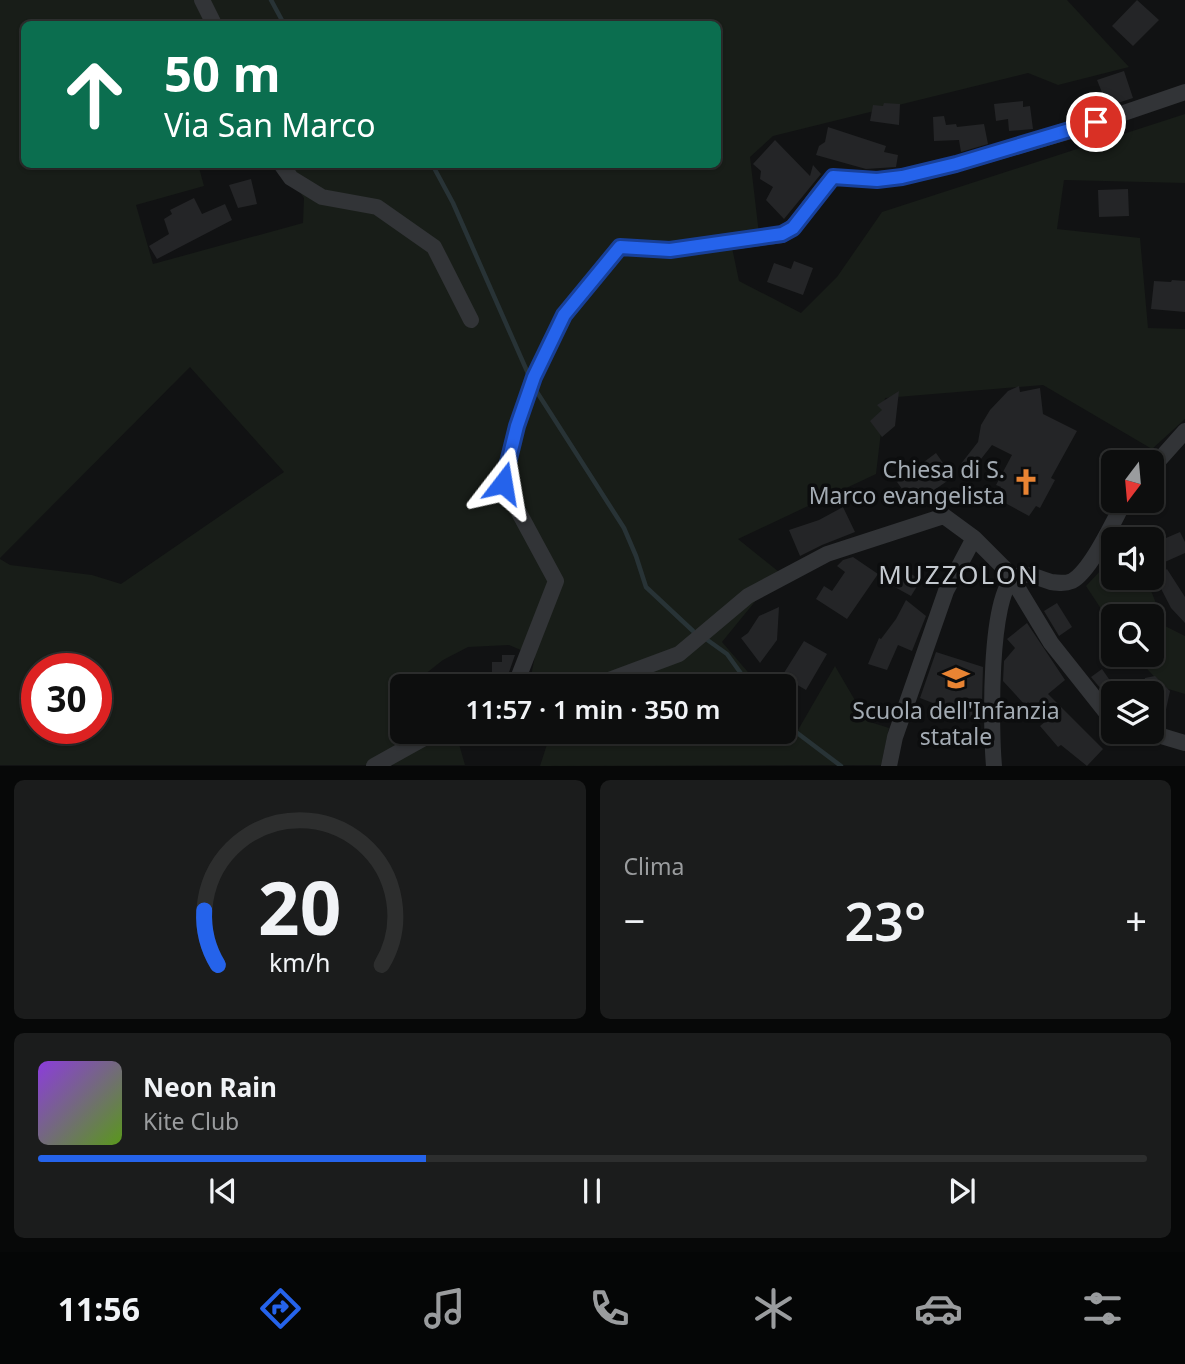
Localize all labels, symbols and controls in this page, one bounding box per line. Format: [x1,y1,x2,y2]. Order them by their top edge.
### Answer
text: 50 m [164,40,281,106]
icon: ahead [49,49,140,140]
pin [1066,92,1126,152]
text: Via San Marco [164,103,376,146]
icon: arrive [1077,103,1115,141]
position arrow [466,446,540,520]
north arrow [1101,450,1164,513]
map controls [1101,450,1164,744]
place label: Chiesa di S. Marco evangelista [809,453,1005,511]
church icon: Chiesa di S. Marco evangelista [1011,467,1041,497]
button: sound [1101,527,1164,590]
district label: MUZZOLON [878,556,1040,592]
button: search [1101,604,1164,667]
speed limit sign: 30 [21,653,112,744]
school or university icon: Scuola dell'Infanzia statale [941,663,971,693]
button: layers [1101,681,1164,744]
text: 11:57 · 1 min · 350 m [466,691,720,727]
place label: Scuola dell'Infanzia statale [852,694,1060,752]
text: Clima [624,850,684,882]
text: 20 [258,858,341,957]
text: 23° [844,885,926,956]
text: − [624,894,645,946]
text: + [1125,894,1147,946]
text: km/h [269,945,331,979]
text: Neon Rain [143,1069,277,1105]
text: Kite Club [143,1105,239,1137]
icon: previous [204,1172,242,1210]
icon: pause [573,1172,611,1210]
icon: next [943,1172,981,1210]
icon: directions [256,1284,305,1333]
icon: music [420,1284,469,1333]
icon: phone [585,1284,634,1333]
icon: climate [749,1284,798,1333]
icon: car [914,1284,963,1333]
icon: filters [1078,1284,1127,1333]
text: 11:56 [58,1287,140,1330]

